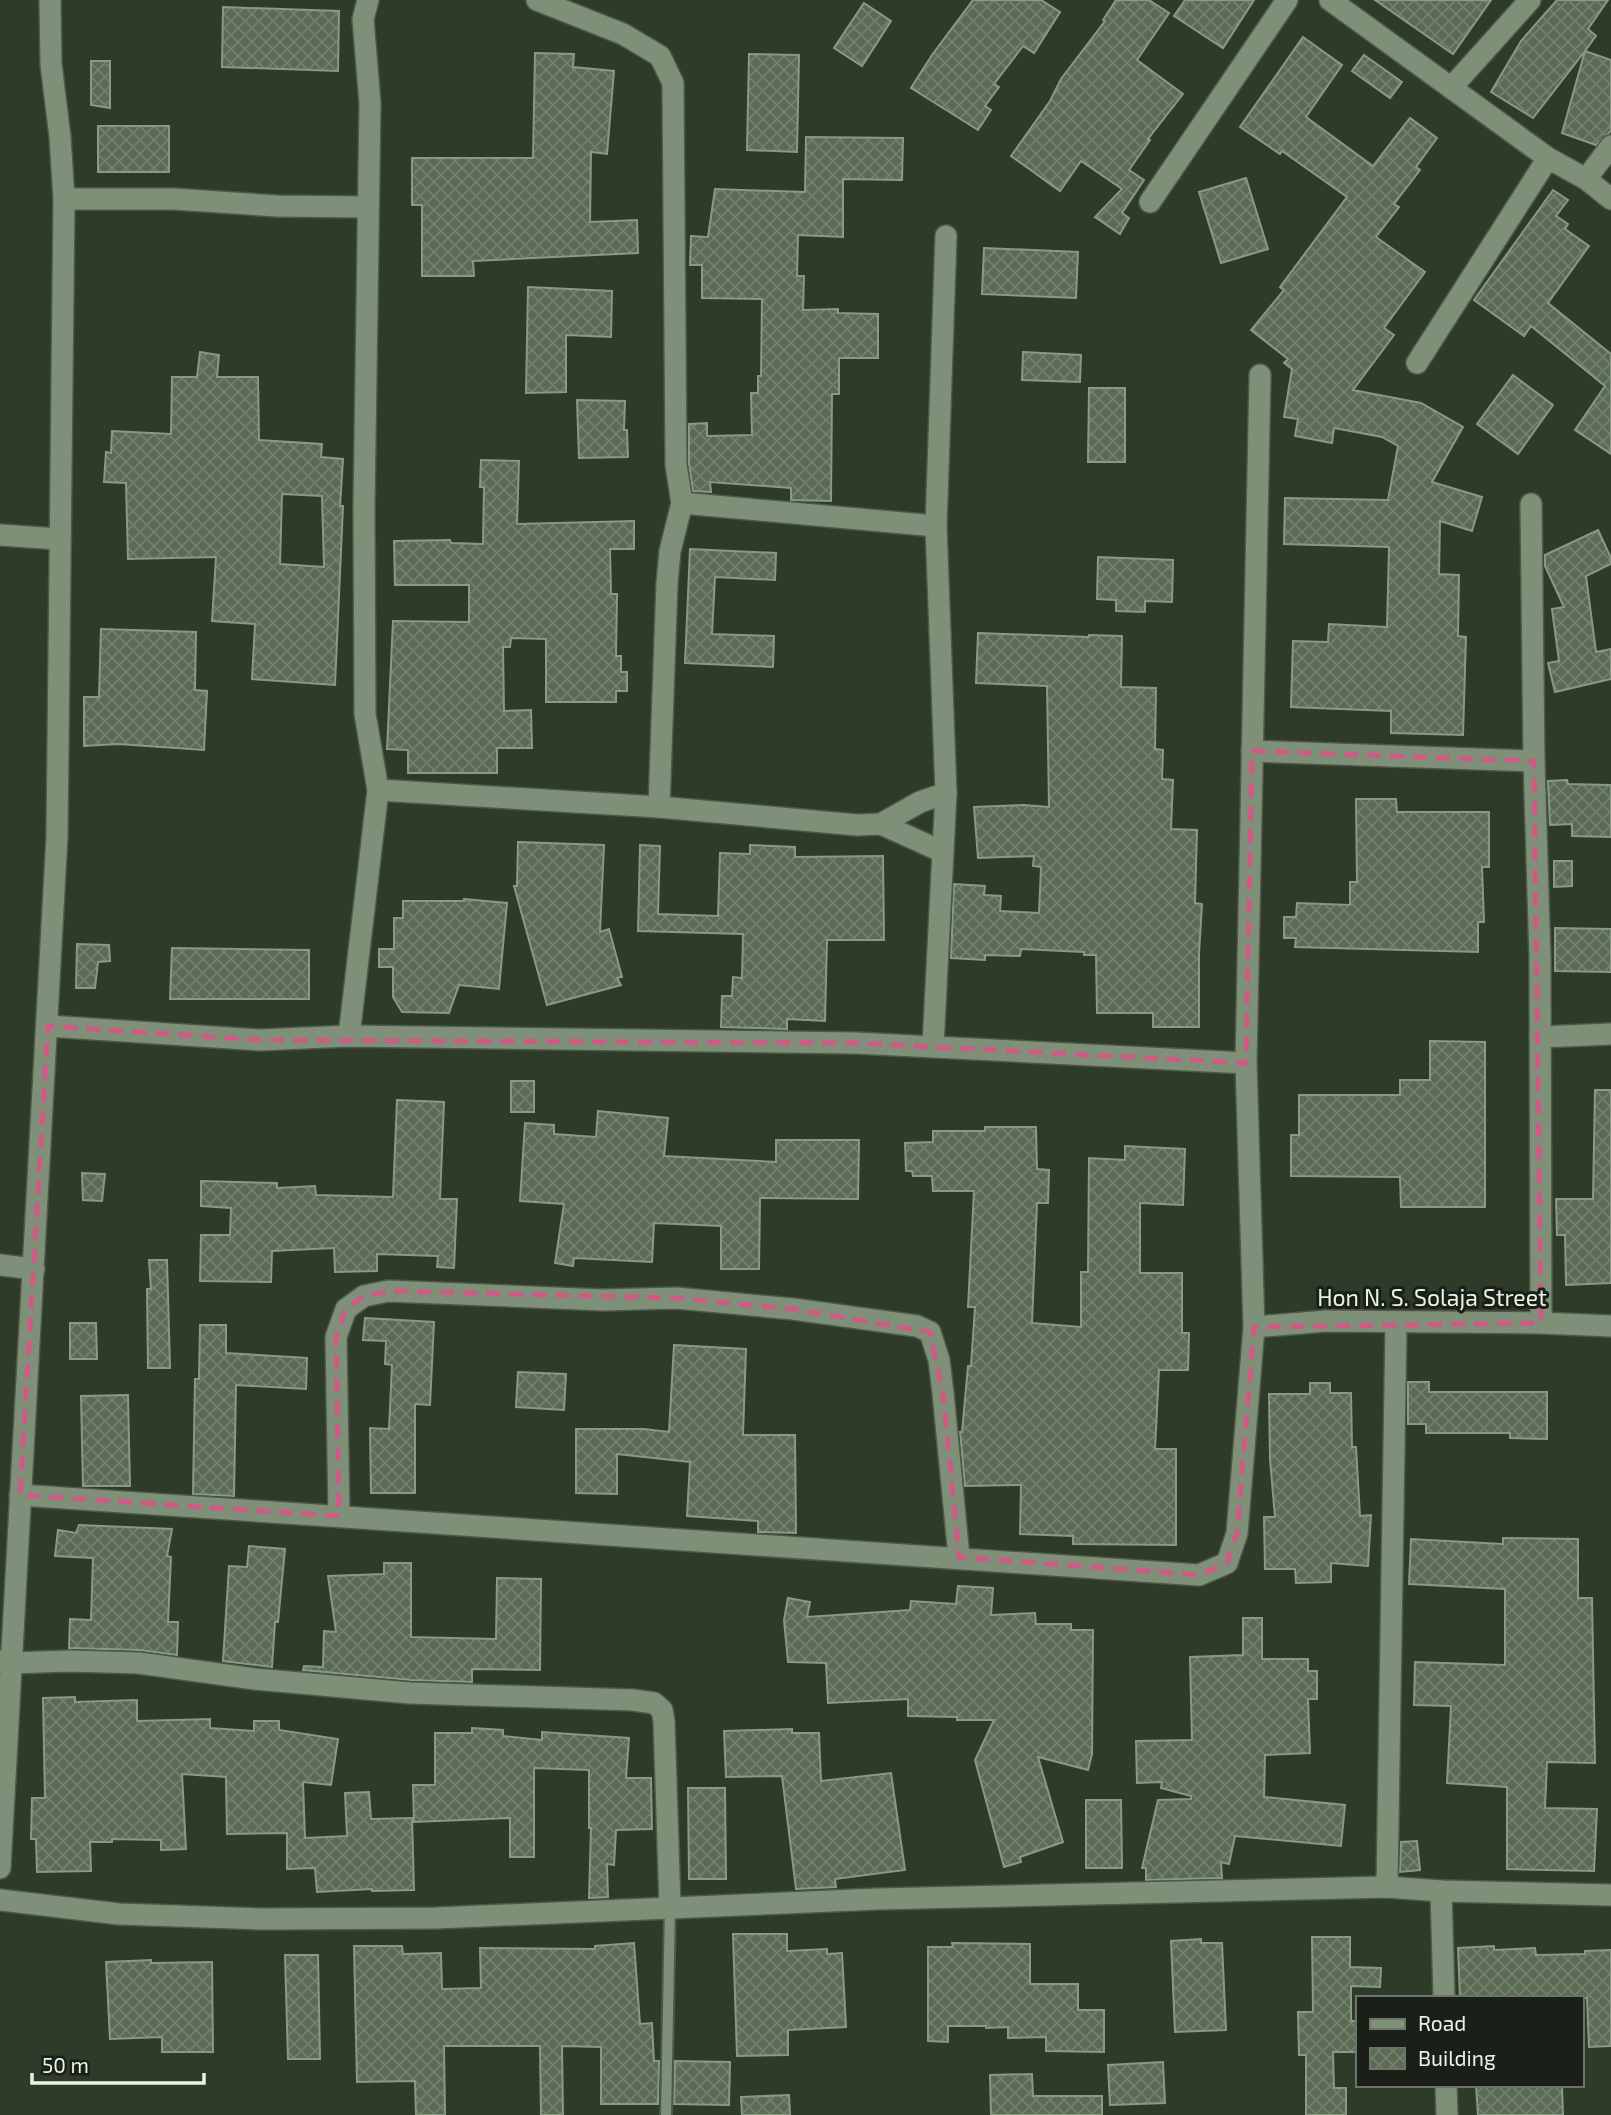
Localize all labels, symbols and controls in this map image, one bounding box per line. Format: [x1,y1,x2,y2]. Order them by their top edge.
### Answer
street label: Hon N. S. Solaja Street [1317,1283,1547,1311]
legend [1356,1996,1583,2087]
text: Road [1418,2010,1466,2035]
scale bar [32,2042,203,2086]
text: Building [1418,2045,1496,2070]
text: 50 m [42,2052,89,2077]

